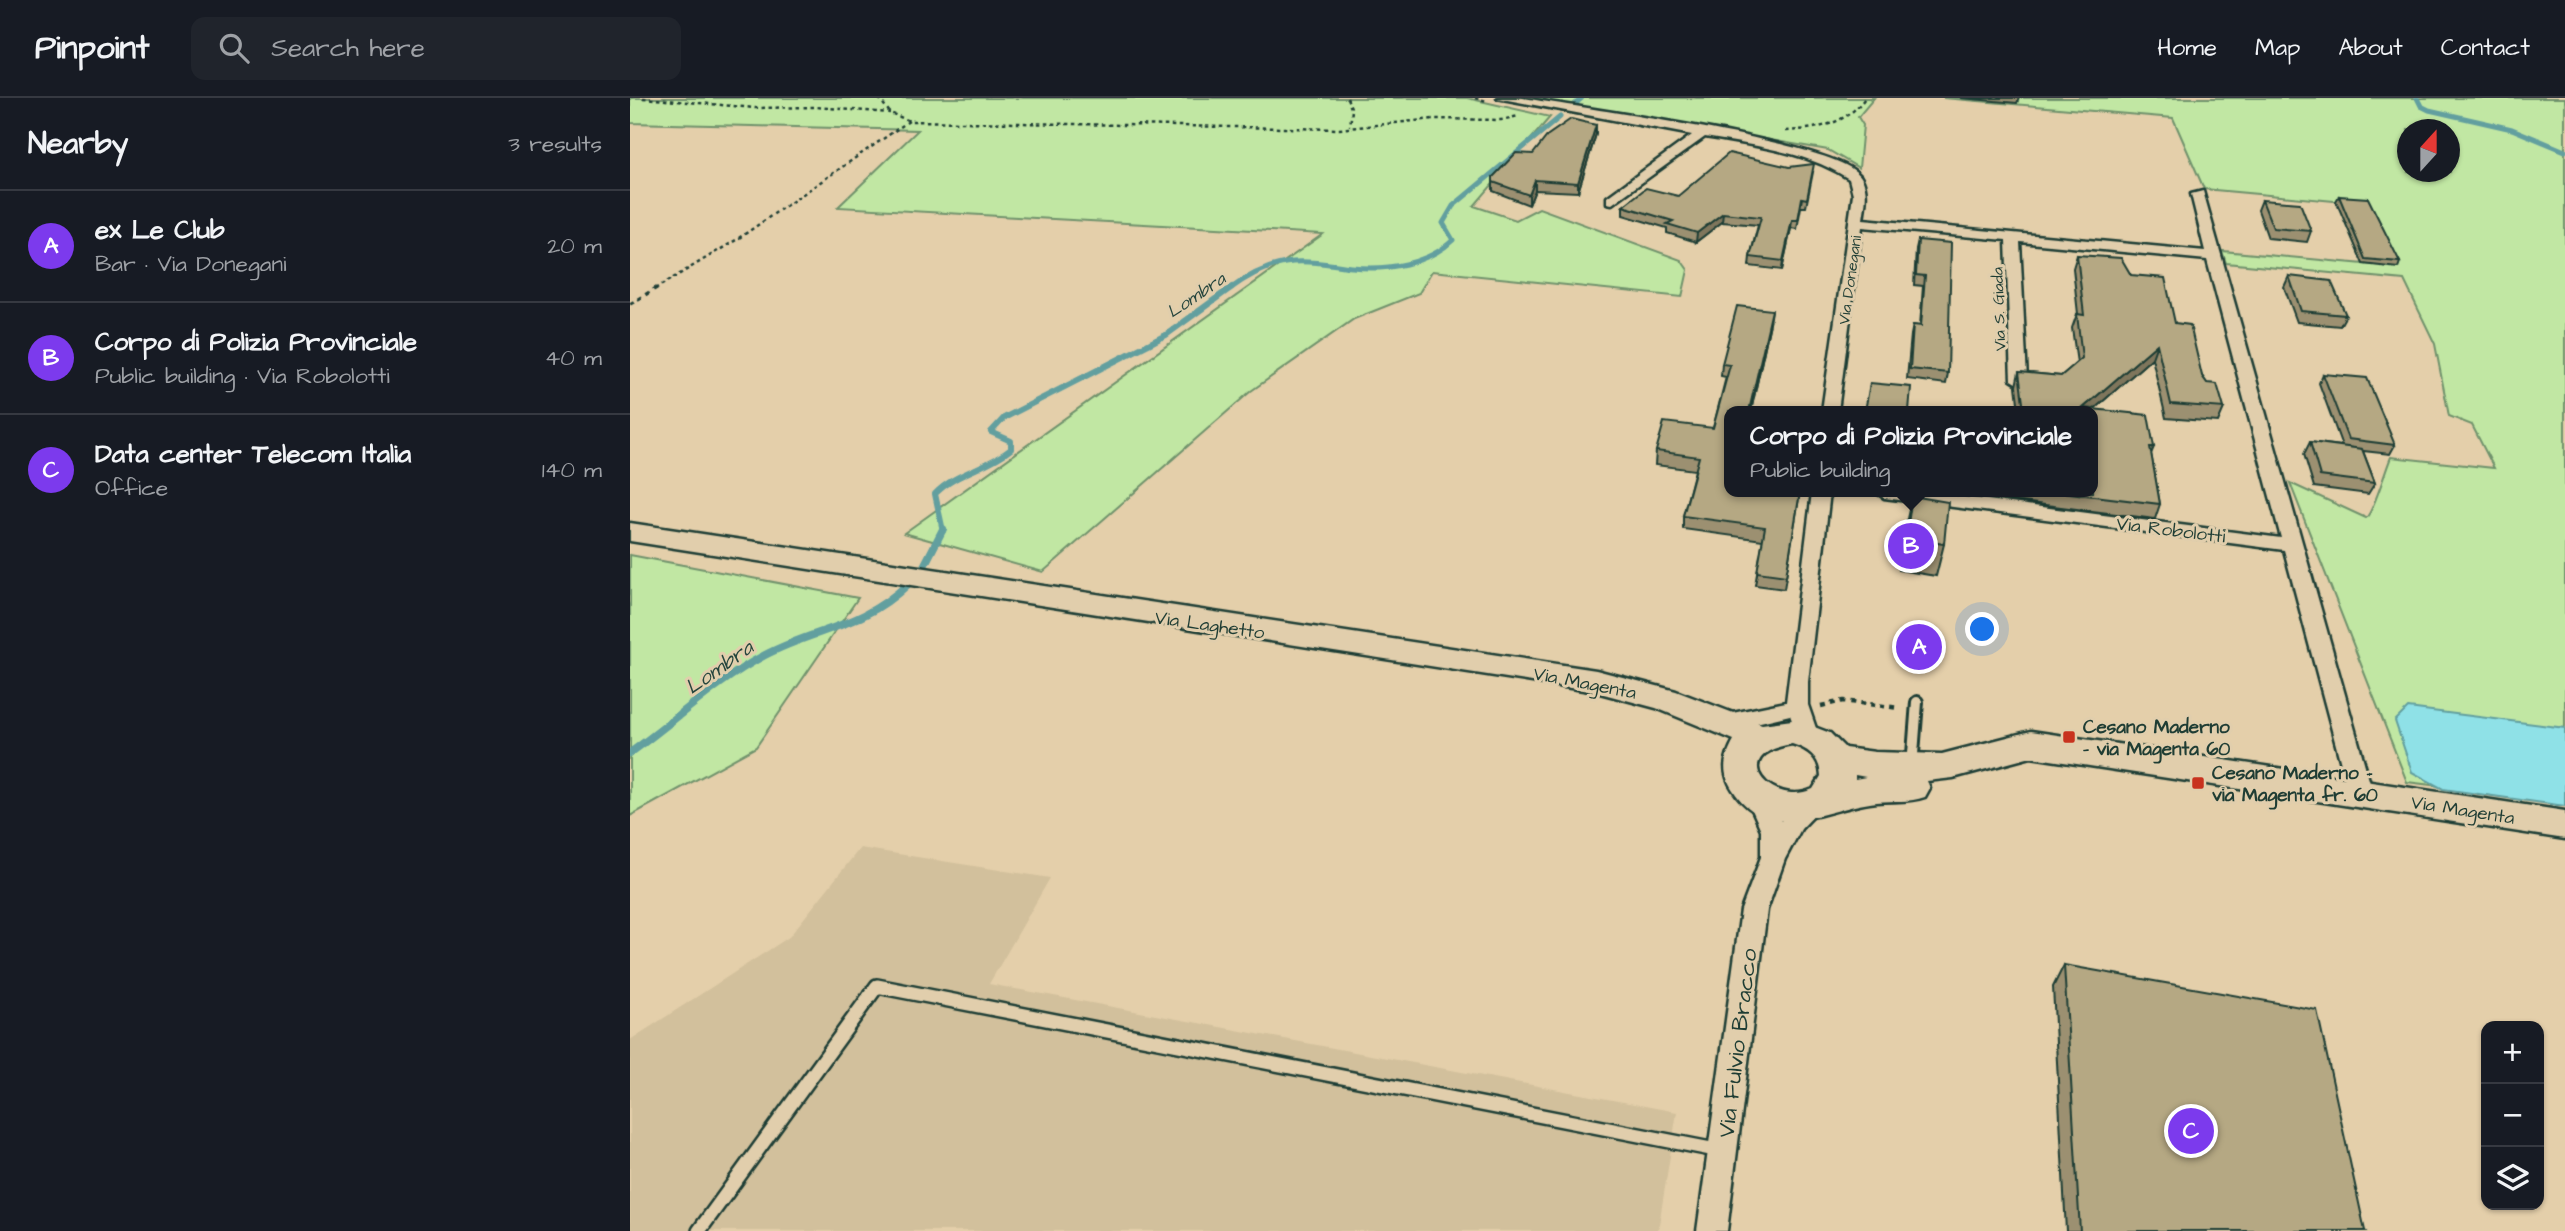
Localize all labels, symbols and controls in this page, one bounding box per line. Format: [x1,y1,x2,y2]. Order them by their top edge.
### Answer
search box [191,17,681,80]
text: Pinpoint [35,25,149,71]
icon: search [215,29,253,67]
text: Search here [271,30,425,66]
text: Home [2157,31,2217,65]
text: Map [2255,31,2300,65]
text: About [2338,31,2403,65]
text: Contact [2441,31,2530,65]
north arrow [2397,119,2460,182]
text: Nearby [28,123,128,165]
text: 3 results [508,128,602,160]
text: ex Le Club [95,212,225,248]
text: A [44,230,58,262]
text: 20 m [547,230,602,262]
street label: Via Donegani [1833,234,1868,326]
text: Bar · Via Donegani [95,248,287,280]
water label: Lombra [1162,266,1231,324]
street label: Via S. Giada [1987,267,2011,351]
text: Corpo di Polizia Provinciale [95,324,417,360]
text: B [43,342,59,374]
text: 40 m [545,342,602,374]
text: Public building · Via Robolotti [95,360,390,392]
popup [1724,406,2098,497]
text: Corpo di Polizia Provinciale [1750,418,2072,454]
text: Data center Telecom Italia [95,436,411,472]
text: C [43,454,59,486]
text: 140 m [542,454,602,486]
text: Public building [1750,454,1890,486]
text: Office [95,472,168,504]
street label: Via Robolotti [2115,510,2227,551]
pin: B [1888,520,1934,572]
street label: Via Laghetto [1153,604,1267,648]
your location [1965,612,1999,646]
pin: A [1896,621,1942,673]
water label: Lombra [680,633,760,701]
street label: Via Magenta [1531,660,1639,708]
place label: Cesano Maderno - via Magenta 60 [2083,714,2230,764]
marker: Cesano Maderno - via Magenta 60 [2061,729,2077,745]
place label: Cesano Maderno - via Magenta fr. 60 [2212,760,2378,810]
marker: Cesano Maderno - via Magenta fr. 60 [2190,775,2206,791]
street label: Via Magenta [2409,789,2517,833]
street label: Via Fulvio Bracco [1711,947,1765,1140]
map controls [2481,1021,2544,1210]
button: + [2481,1021,2544,1084]
button: − [2481,1084,2544,1147]
pin: C [2168,1105,2214,1157]
button: layers [2481,1147,2544,1210]

